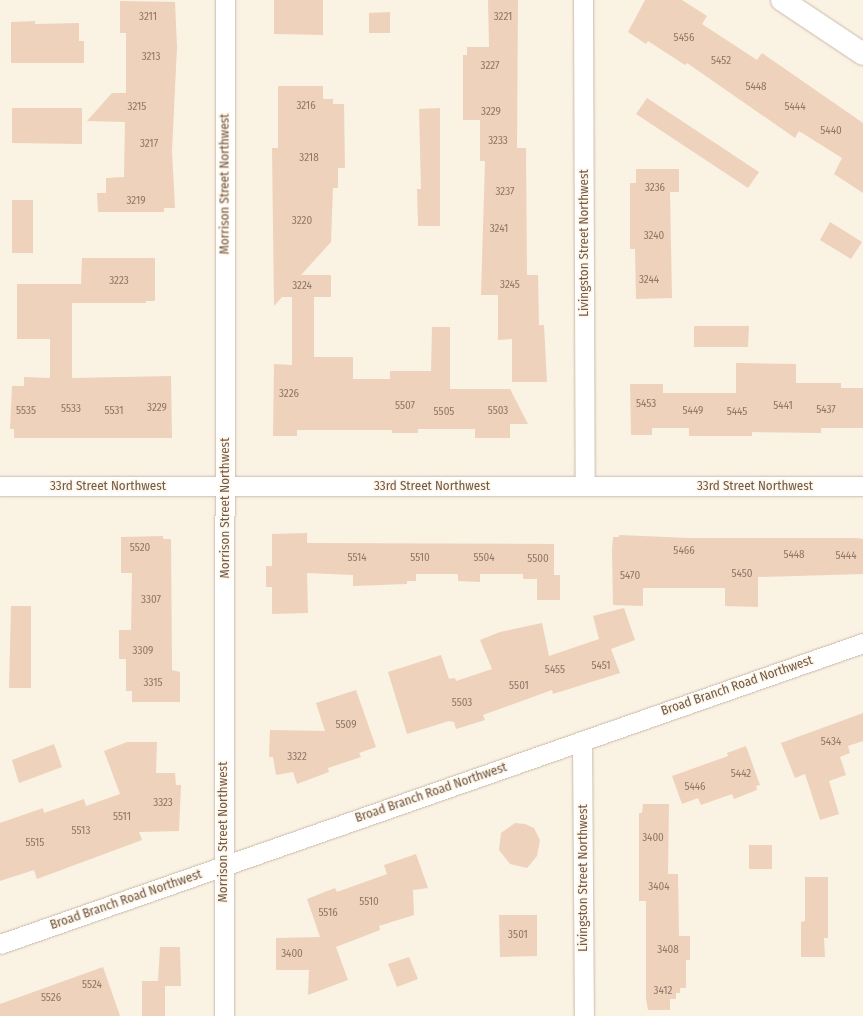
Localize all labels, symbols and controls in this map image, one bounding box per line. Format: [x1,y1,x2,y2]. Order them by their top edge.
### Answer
house number: 3211 [139,10,157,24]
house number: 3221 [494,10,512,24]
house number: 5456 [674,31,694,45]
house number: 3213 [142,50,160,64]
house number: 5452 [711,54,731,68]
house number: 3227 [481,59,499,73]
house number: 5448 [745,80,767,94]
house number: 3216 [296,99,316,113]
house number: 3215 [128,100,146,114]
house number: 5444 [784,100,806,114]
house number: 3229 [481,105,501,119]
street label: Morrison Street Northwest [217,114,233,254]
house number: 5440 [820,124,842,138]
house number: 3233 [488,134,508,148]
house number: 3217 [140,137,158,151]
house number: 3218 [299,151,319,165]
street label: Livingston Street Northwest [576,169,592,317]
house number: 3236 [645,181,665,195]
house number: 3237 [495,185,515,199]
house number: 3219 [126,194,146,208]
house number: 3220 [292,214,312,228]
house number: 3241 [490,222,508,236]
house number: 3240 [644,229,664,243]
house number: 3244 [639,273,659,287]
house number: 3223 [109,274,129,288]
house number: 3245 [500,278,520,292]
house number: 3224 [292,279,312,293]
house number: 3226 [279,387,299,401]
house number: 5453 [636,397,656,411]
house number: 5507 [395,399,415,413]
house number: 5441 [773,399,793,413]
house number: 3229 [147,401,167,415]
house number: 5533 [61,402,81,416]
house number: 5437 [816,403,836,417]
house number: 5535 [16,404,36,418]
house number: 5531 [105,404,123,418]
house number: 5503 [488,404,508,418]
house number: 5449 [683,404,703,418]
house number: 5505 [434,405,454,419]
house number: 5445 [727,405,747,419]
street label: Morrison Street Northwest [217,438,233,578]
street label: 33rd Street Northwest [50,478,166,494]
street label: 33rd Street Northwest [374,478,490,494]
street label: 33rd Street Northwest [697,478,813,494]
house number: 5520 [130,541,150,555]
house number: 5466 [673,544,695,558]
house number: 5448 [783,548,805,562]
house number: 5444 [835,549,857,563]
house number: 5514 [347,551,367,565]
house number: 5510 [410,551,430,565]
house number: 5504 [473,551,495,565]
house number: 5500 [527,552,549,566]
house number: 5450 [731,567,753,581]
house number: 5470 [620,569,640,583]
house number: 3307 [141,593,161,607]
house number: 3309 [133,644,153,658]
street label: Broad Branch Road Northwest [659,653,815,719]
house number: 5451 [591,659,611,673]
house number: 5455 [545,663,565,677]
house number: 3315 [144,676,162,690]
house number: 5501 [509,679,529,693]
house number: 5503 [452,696,472,710]
house number: 5509 [335,718,357,732]
house number: 5434 [821,735,841,749]
house number: 3322 [287,750,307,764]
street label: Broad Branch Road Northwest [353,760,509,826]
street label: Morrison Street Northwest [215,762,231,902]
house number: 5442 [731,767,751,781]
house number: 5446 [684,780,706,794]
house number: 3323 [153,796,173,810]
street label: Livingston Street Northwest [575,804,591,952]
house number: 5511 [113,810,131,824]
house number: 5513 [72,824,90,838]
house number: 3400 [642,831,664,845]
house number: 5515 [26,836,44,850]
street label: Broad Branch Road Northwest [48,867,204,933]
house number: 3404 [648,880,670,894]
house number: 5510 [359,895,379,909]
house number: 5516 [318,906,338,920]
house number: 3501 [508,928,528,942]
house number: 3408 [657,943,679,957]
house number: 3400 [281,947,303,961]
house number: 5524 [82,978,102,992]
house number: 3412 [654,984,672,998]
house number: 5526 [41,991,61,1005]

